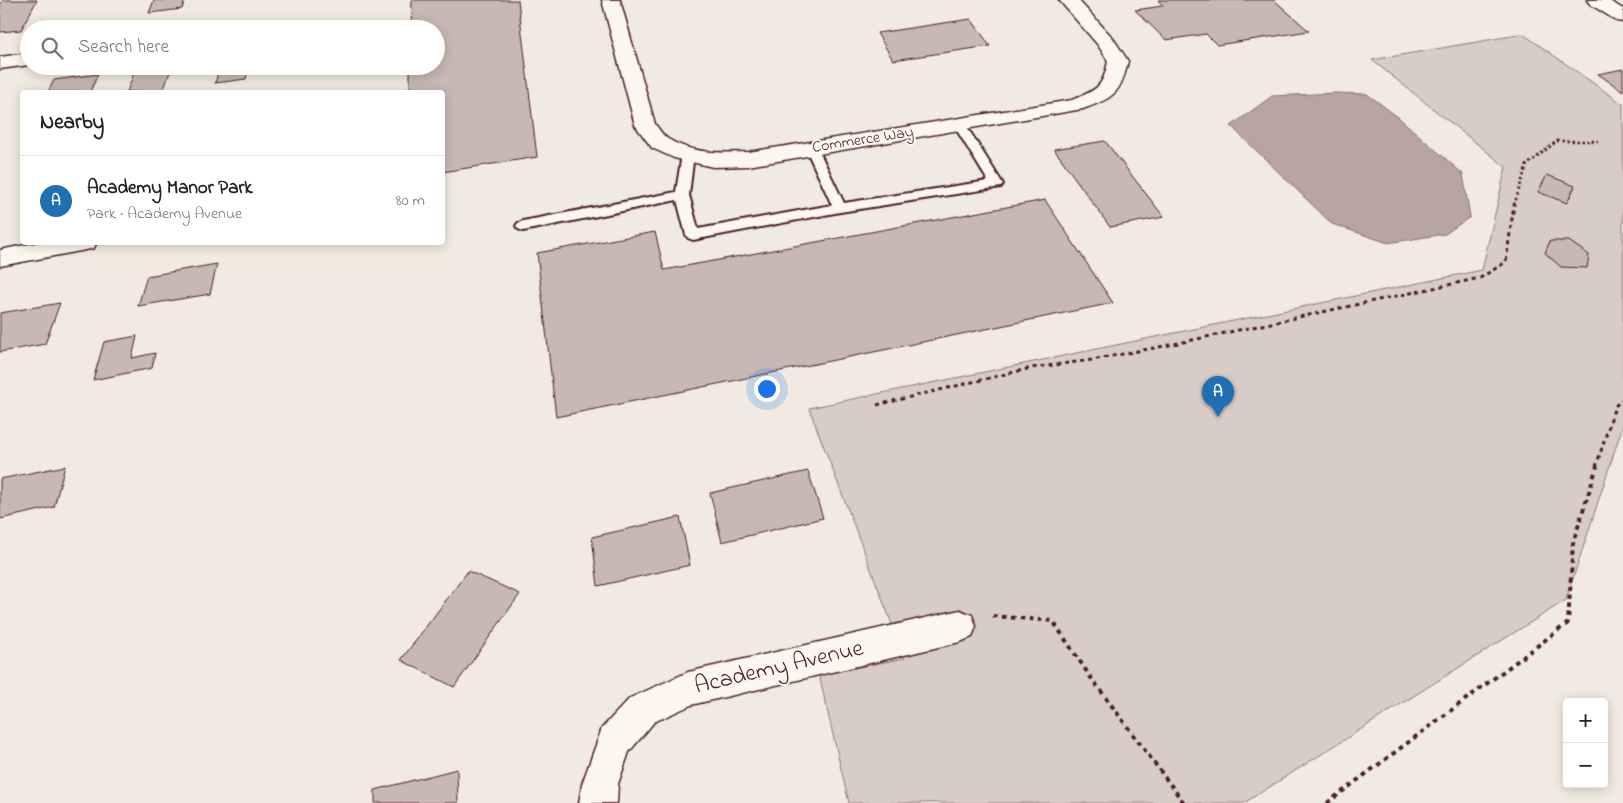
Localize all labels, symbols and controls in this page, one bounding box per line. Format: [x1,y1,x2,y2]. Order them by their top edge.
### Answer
search box [20,20,445,75]
icon: search [38,34,66,62]
text: Search here [78,34,169,61]
text: Nearby [40,108,104,138]
street label: Commerce Way [811,120,915,160]
text: Academy Manor Park [87,175,253,202]
text: A [51,189,61,213]
text: 80 m [396,189,425,213]
text: Park · Academy Avenue [87,202,242,226]
your location [754,376,780,402]
pin: A [1202,376,1234,417]
street label: Academy Avenue [691,632,867,705]
map controls [1563,698,1608,788]
button: + [1563,698,1608,743]
button: − [1563,743,1608,788]

